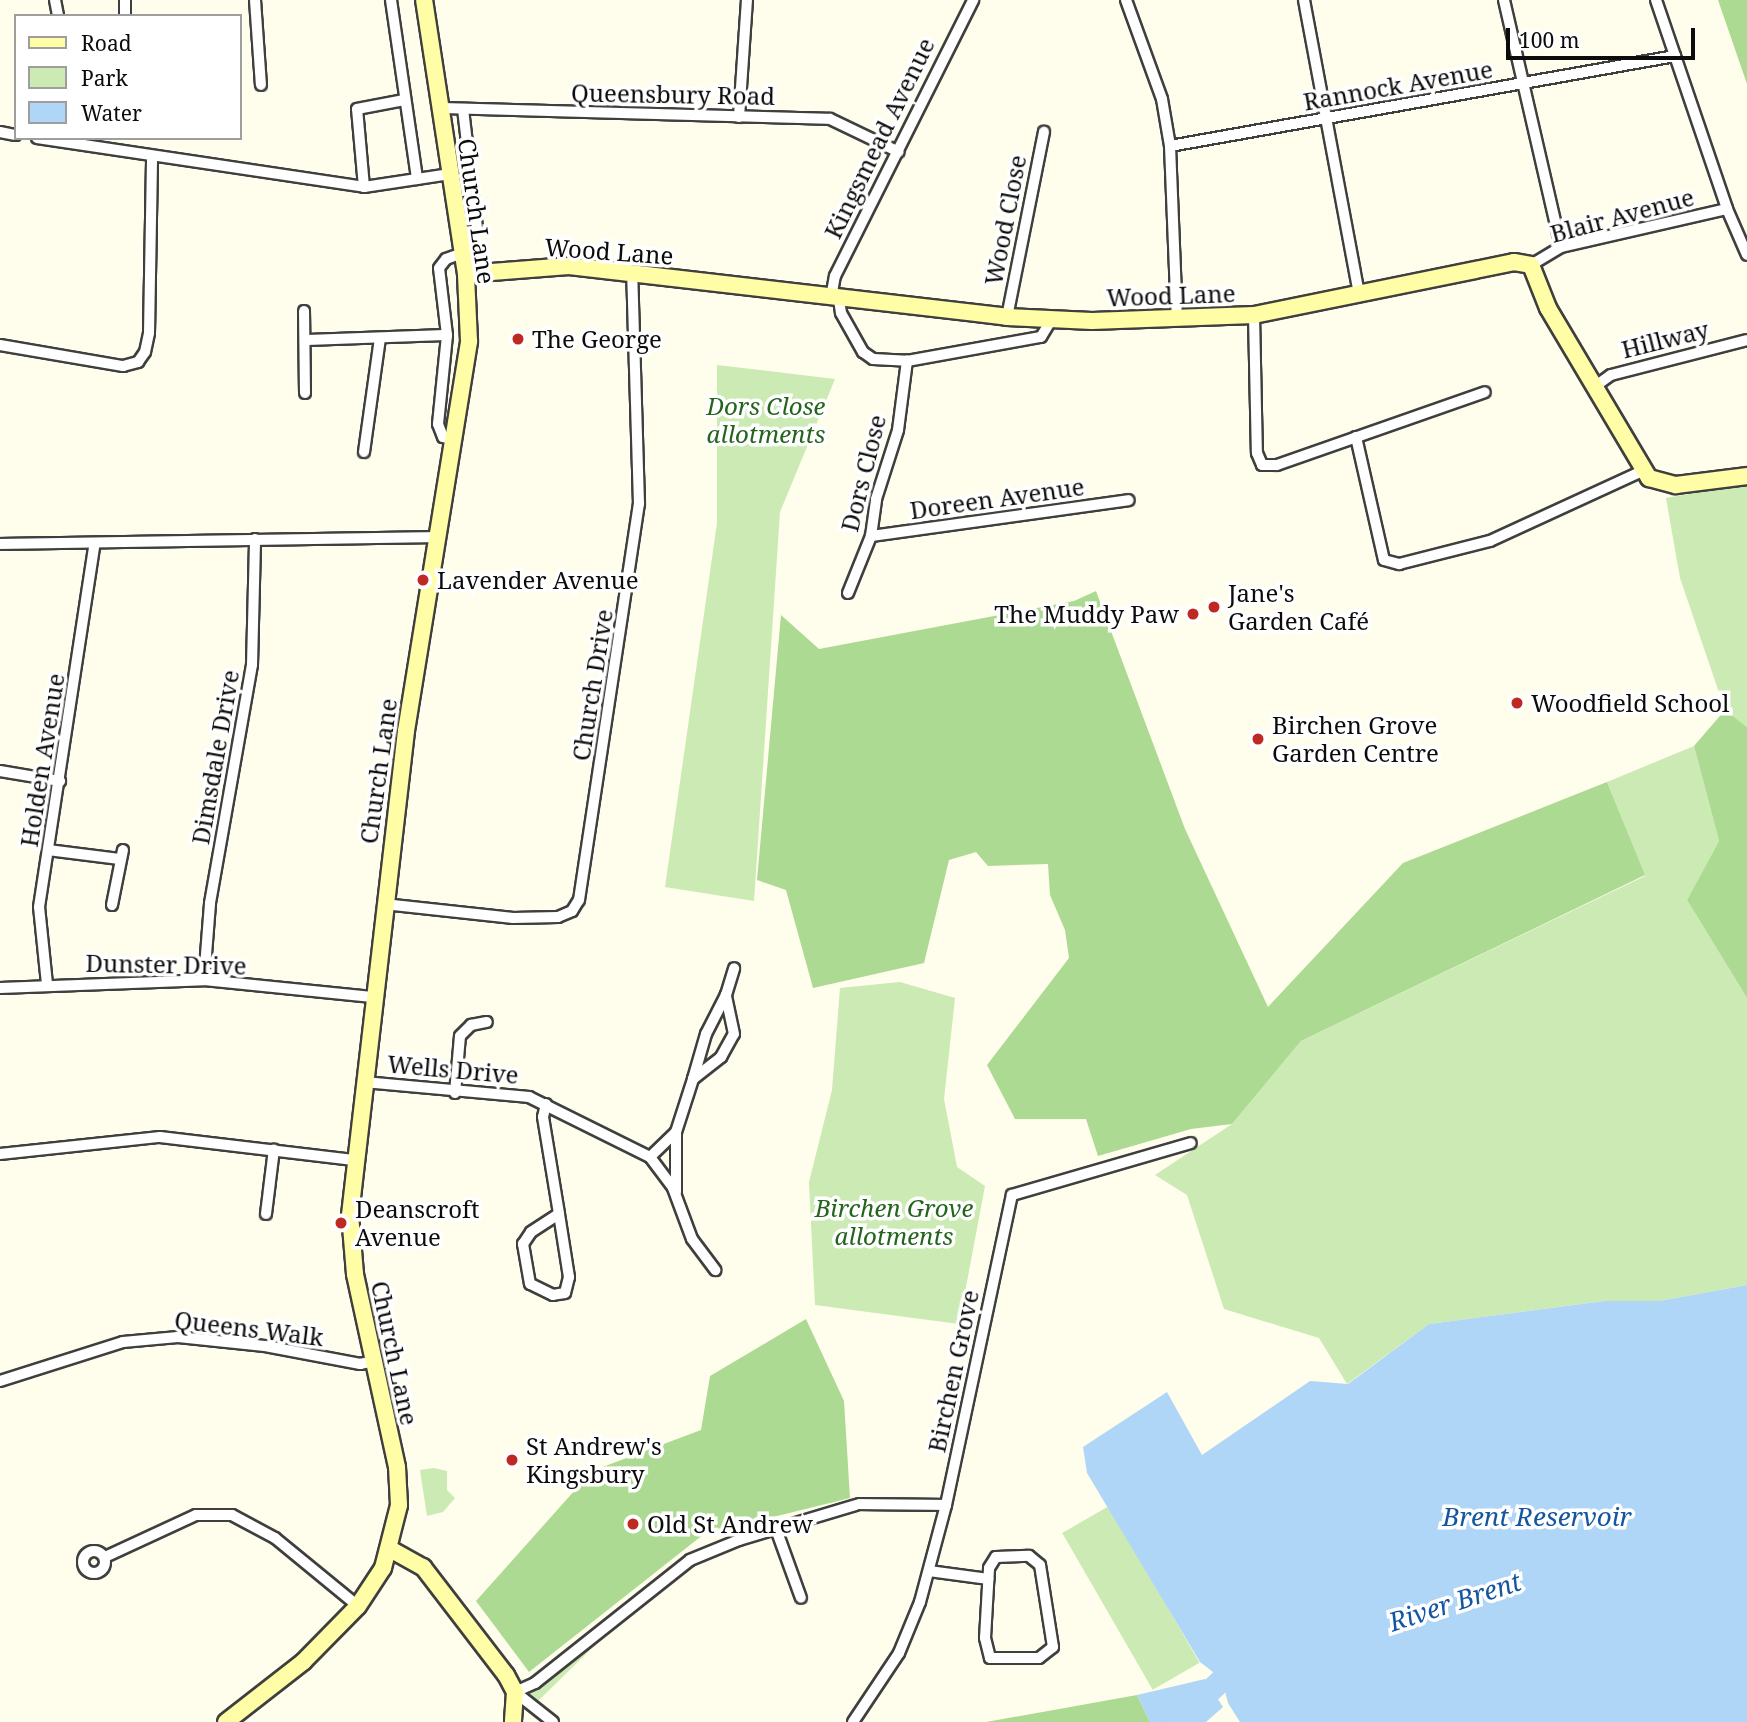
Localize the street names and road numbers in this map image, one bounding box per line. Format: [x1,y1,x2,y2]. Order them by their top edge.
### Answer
street label: Kingsmead Avenue [818,33,940,243]
street label: Rannock Avenue [1301,54,1495,116]
street label: Queensbury Road [571,78,775,110]
street label: Church Lane [453,136,501,286]
street label: Wood Close [978,152,1032,288]
street label: Blair Avenue [1547,182,1697,248]
street label: Wood Lane [544,232,674,270]
street label: Wood Lane [1106,278,1236,312]
street label: Hillway [1618,314,1712,364]
street label: Dors Close [835,412,891,534]
street label: Doreen Avenue [908,472,1086,524]
street label: Church Drive [566,607,618,763]
street label: Dimsdale Drive [185,668,245,846]
street label: Holden Avenue [14,671,70,849]
street label: Church Lane [354,696,402,846]
street label: Dunster Drive [85,948,247,980]
street label: Wells Drive [386,1049,520,1089]
street label: Church Lane [366,1278,424,1428]
street label: Birchen Grove [922,1287,984,1455]
street label: Queens Walk [173,1305,325,1351]

